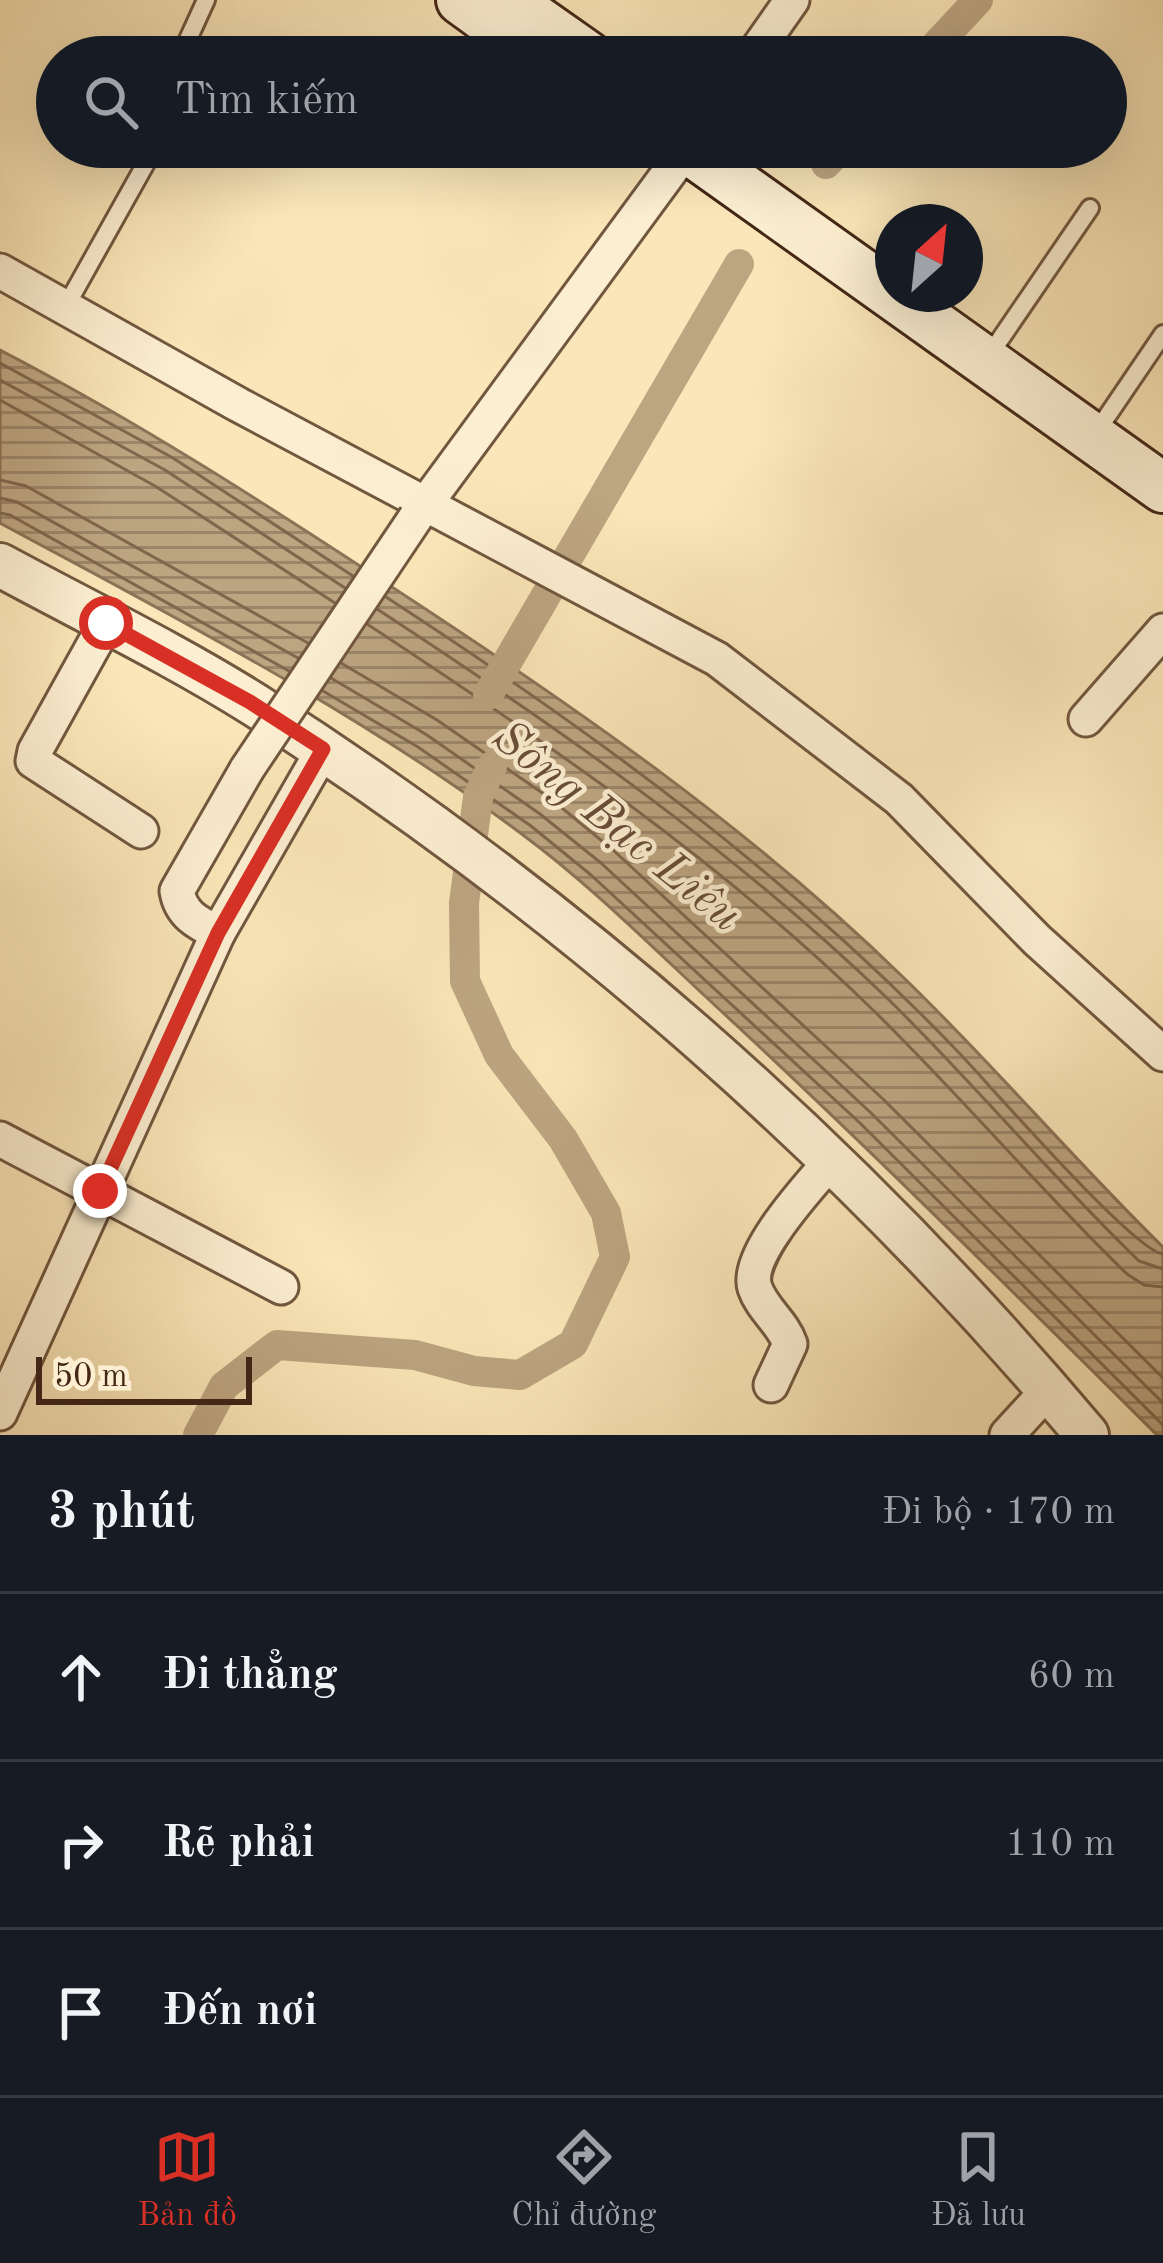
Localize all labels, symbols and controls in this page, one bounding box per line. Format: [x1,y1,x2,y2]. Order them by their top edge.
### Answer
search box [36,36,1127,168]
icon: search [78,69,144,135]
text: Tìm kiếm [174,79,359,124]
north arrow [875,204,983,312]
route start [79,596,133,650]
water label: Sông Bạc Liêu [483,713,750,942]
route end [73,1164,127,1218]
scale bar [36,1351,252,1404]
text: 50 m [54,1361,128,1394]
text: 3 phút [48,1488,195,1539]
text: Đi bộ · 170 m [882,1493,1115,1532]
icon: ahead [48,1644,114,1710]
text: Đi thẳng [162,1654,338,1699]
text: 60 m [1028,1657,1115,1696]
icon: right [48,1812,114,1878]
text: Rẽ phải [162,1822,315,1867]
text: 110 m [1005,1825,1115,1864]
icon: arrive [48,1980,114,2046]
text: Đến nơi [162,1990,317,2035]
tab: Bản đồ [137,2124,237,2237]
tab: Chỉ đường [511,2124,656,2237]
tab: Đã lưu [931,2124,1026,2237]

